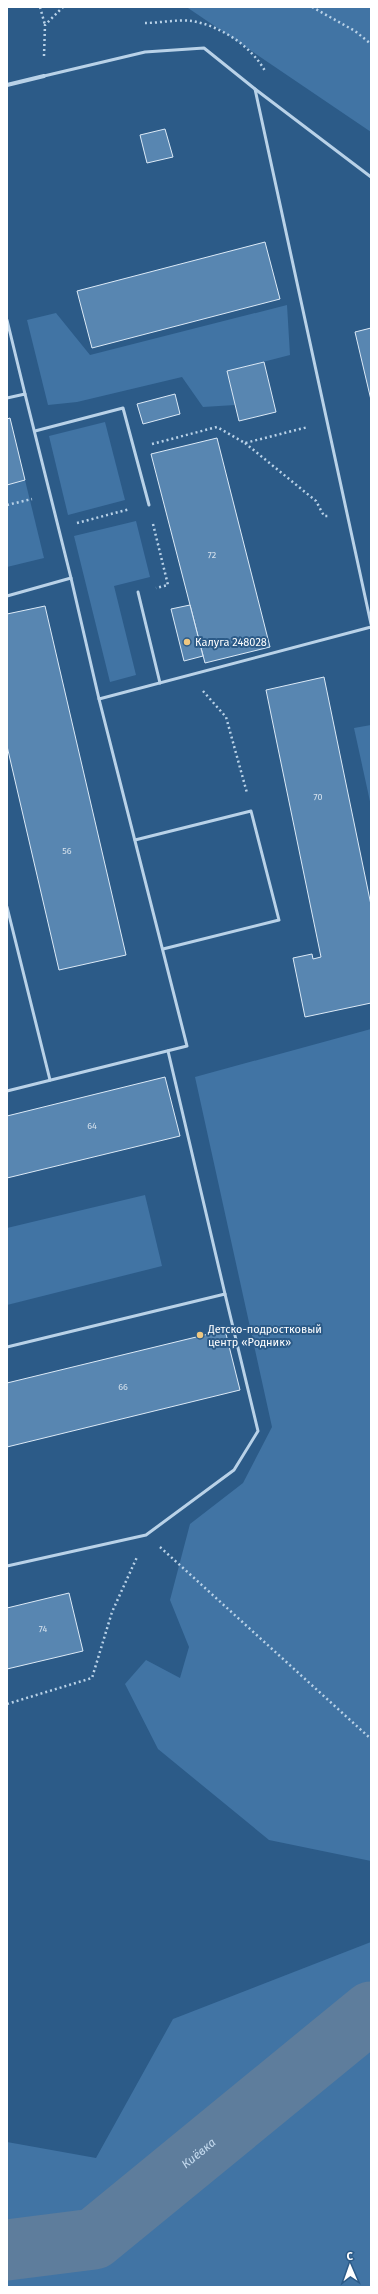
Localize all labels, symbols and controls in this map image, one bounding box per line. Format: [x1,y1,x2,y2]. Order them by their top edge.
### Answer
house number: 72 [208,550,216,560]
place label: Калуга 248028 [195,636,267,649]
marker: Калуга 248028 [182,637,192,647]
house number: 70 [314,792,322,802]
house number: 56 [62,846,72,856]
house number: 64 [87,1121,97,1131]
place label: Детско-подростковый центр «Родник» [207,1323,322,1349]
marker: Детско-подростковый центр «Родник» [195,1330,205,1340]
house number: 66 [118,1382,128,1392]
house number: 74 [39,1624,47,1634]
water label: Киёвка [179,2135,219,2171]
north arrow [330,2246,370,2286]
text: С [346,2250,354,2263]

